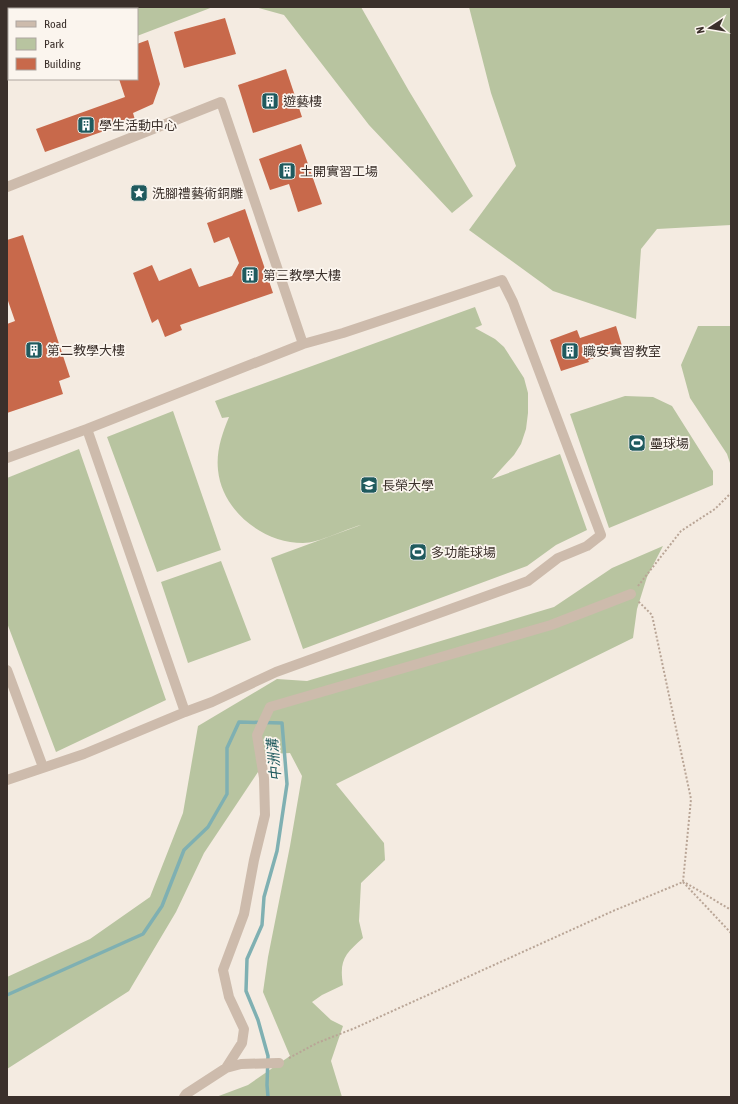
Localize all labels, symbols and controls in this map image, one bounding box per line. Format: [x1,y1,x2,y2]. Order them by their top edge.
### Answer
legend [8,8,138,80]
north arrow [690,8,730,48]
text: Road [44,17,67,31]
text: N [694,26,707,35]
text: Park [44,37,65,51]
text: Building [44,57,82,71]
building icon: 遊藝樓 [260,91,280,111]
place label: 遊藝樓 [283,94,322,109]
building icon: 學生活動中心 [76,115,96,135]
place label: 學生活動中心 [99,118,177,133]
building icon: 土開實習工場 [277,161,297,181]
place label: 土開實習工場 [300,164,378,179]
place icon: 洗腳禮藝術銅雕 [129,183,149,203]
place label: 洗腳禮藝術銅雕 [152,186,243,201]
building icon: 第三教學大樓 [240,265,260,285]
place label: 第三教學大樓 [263,268,341,283]
building icon: 第二教學大樓 [24,340,44,360]
building icon: 職安實習教室 [560,341,580,361]
place label: 第二教學大樓 [47,343,125,358]
place label: 職安實習教室 [583,344,661,359]
sports icon: 壘球場 [627,433,647,453]
place label: 壘球場 [650,436,689,451]
school or university icon: 長榮大學 [359,475,379,495]
place label: 長榮大學 [382,478,434,493]
sports icon: 多功能球場 [408,542,428,562]
place label: 多功能球場 [431,545,496,560]
water label: 中洲溝 [264,736,284,782]

